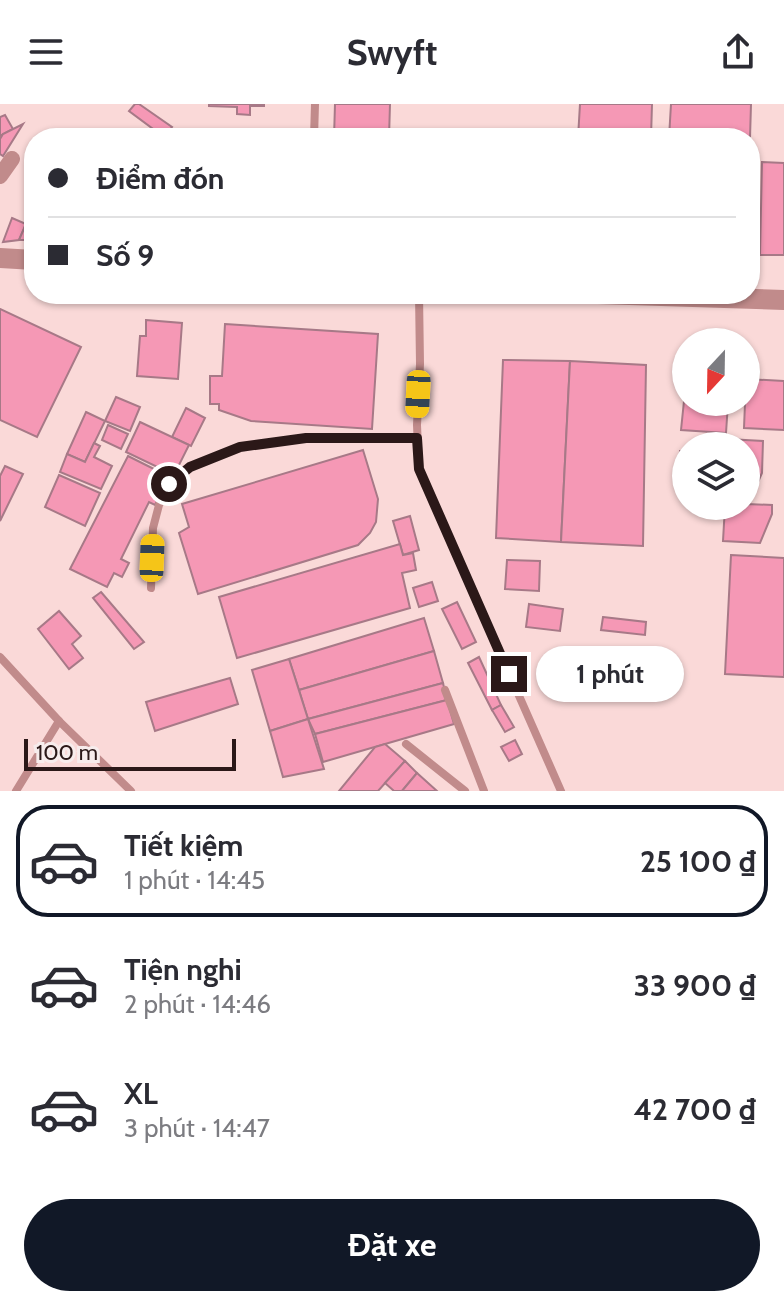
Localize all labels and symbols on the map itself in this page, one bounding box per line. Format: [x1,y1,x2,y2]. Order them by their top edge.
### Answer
north arrow [672,328,760,416]
car [405,369,431,419]
route start [151,466,187,502]
car [139,534,165,582]
callout: 1 phút [537,646,685,702]
route end [491,656,527,692]
scale bar [24,735,236,771]

